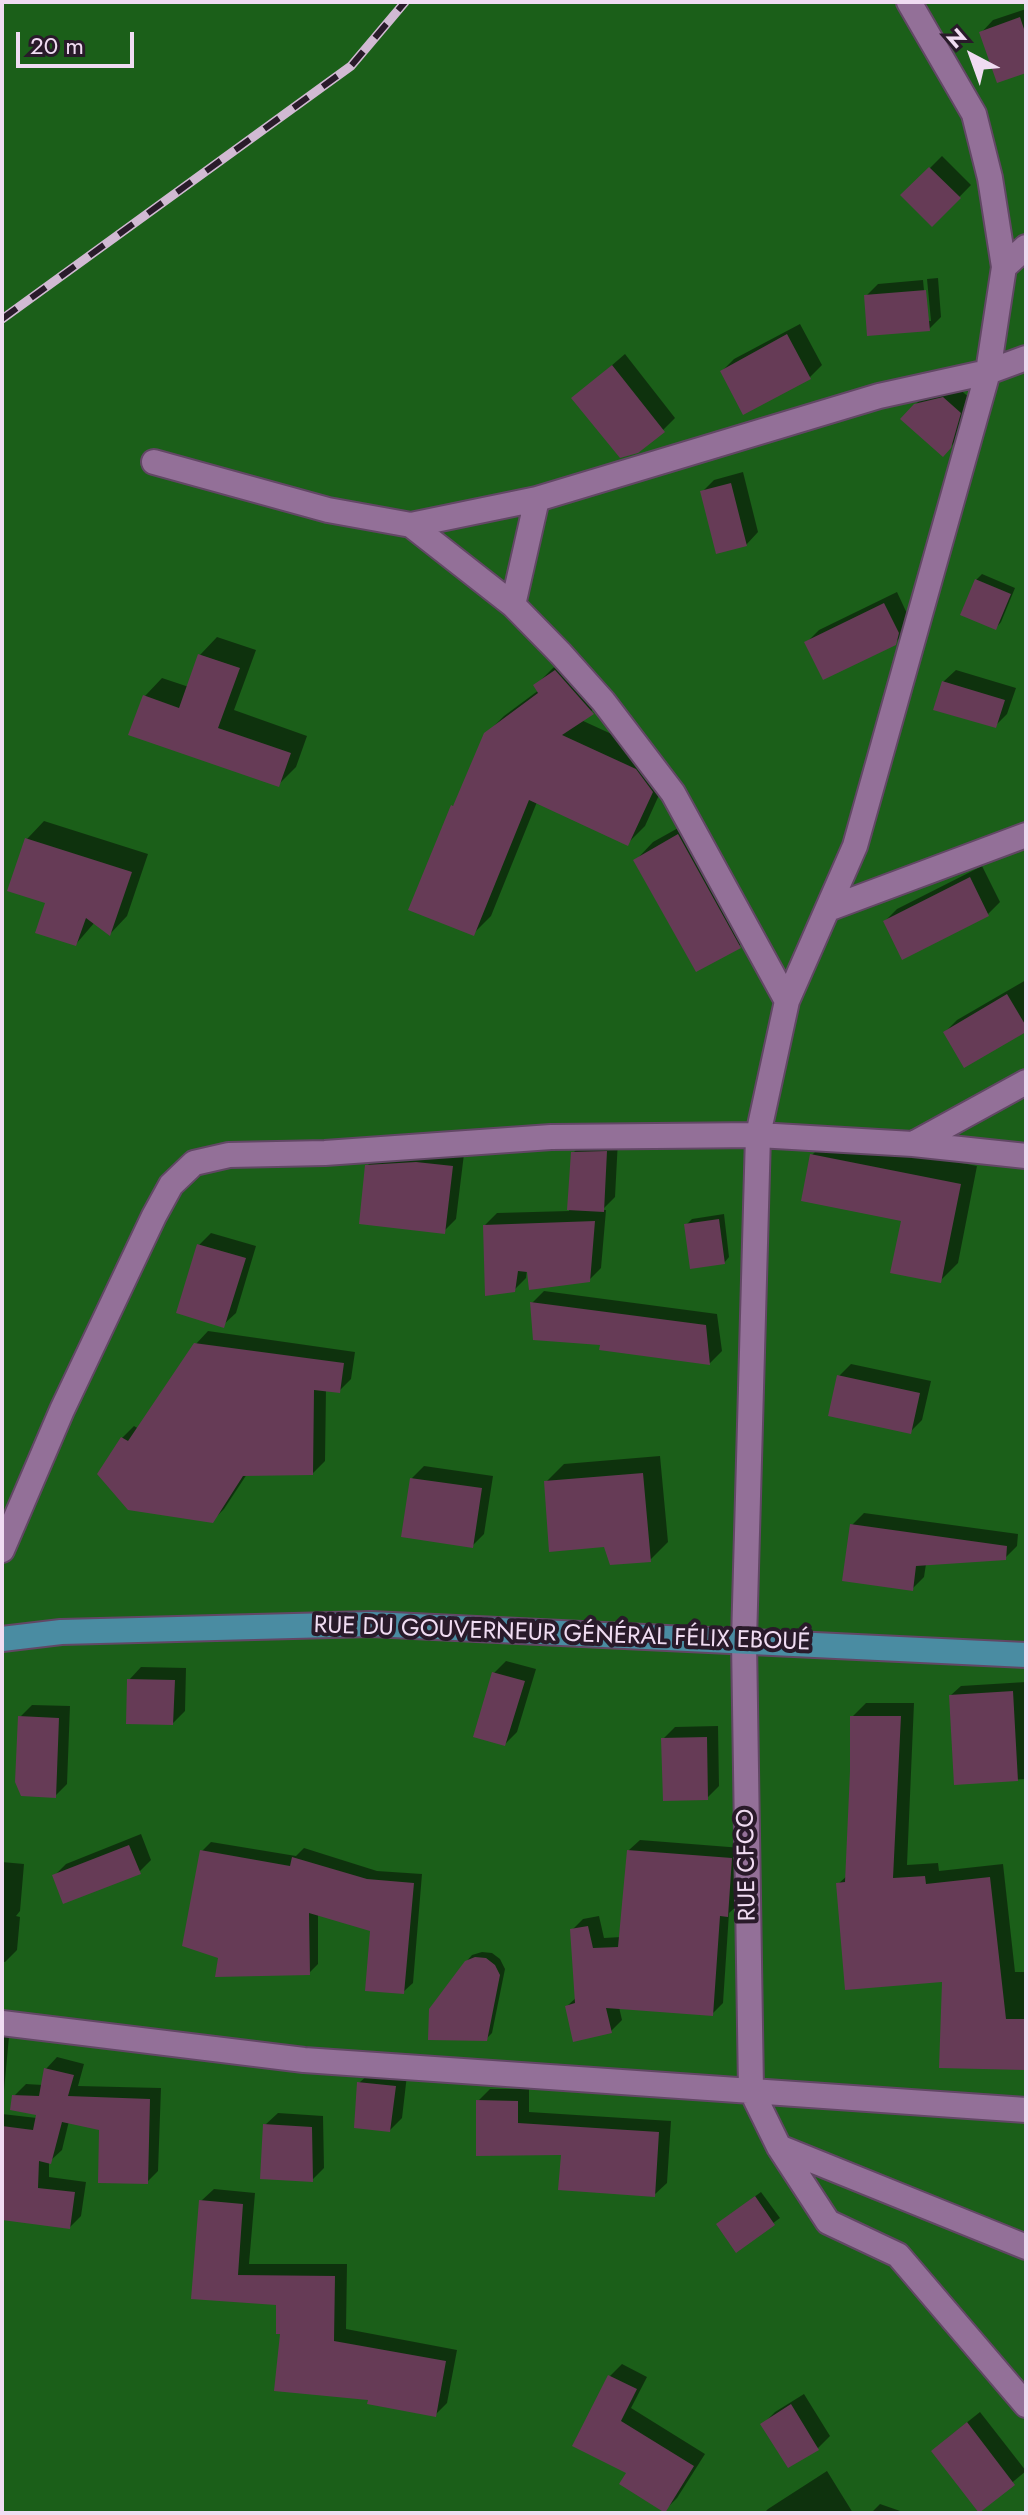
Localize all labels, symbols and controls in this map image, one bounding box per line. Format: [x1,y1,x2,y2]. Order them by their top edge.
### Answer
scale bar [20,16,138,66]
north arrow [932,16,1012,96]
text: N [939,20,973,56]
text: 20 m [30,28,84,63]
street label: RUE DU GOUVERNEUR GÉNÉRAL FÉLIX EBOUÉ [313,1612,811,1658]
street label: RUE CFCO [733,1808,763,1922]

